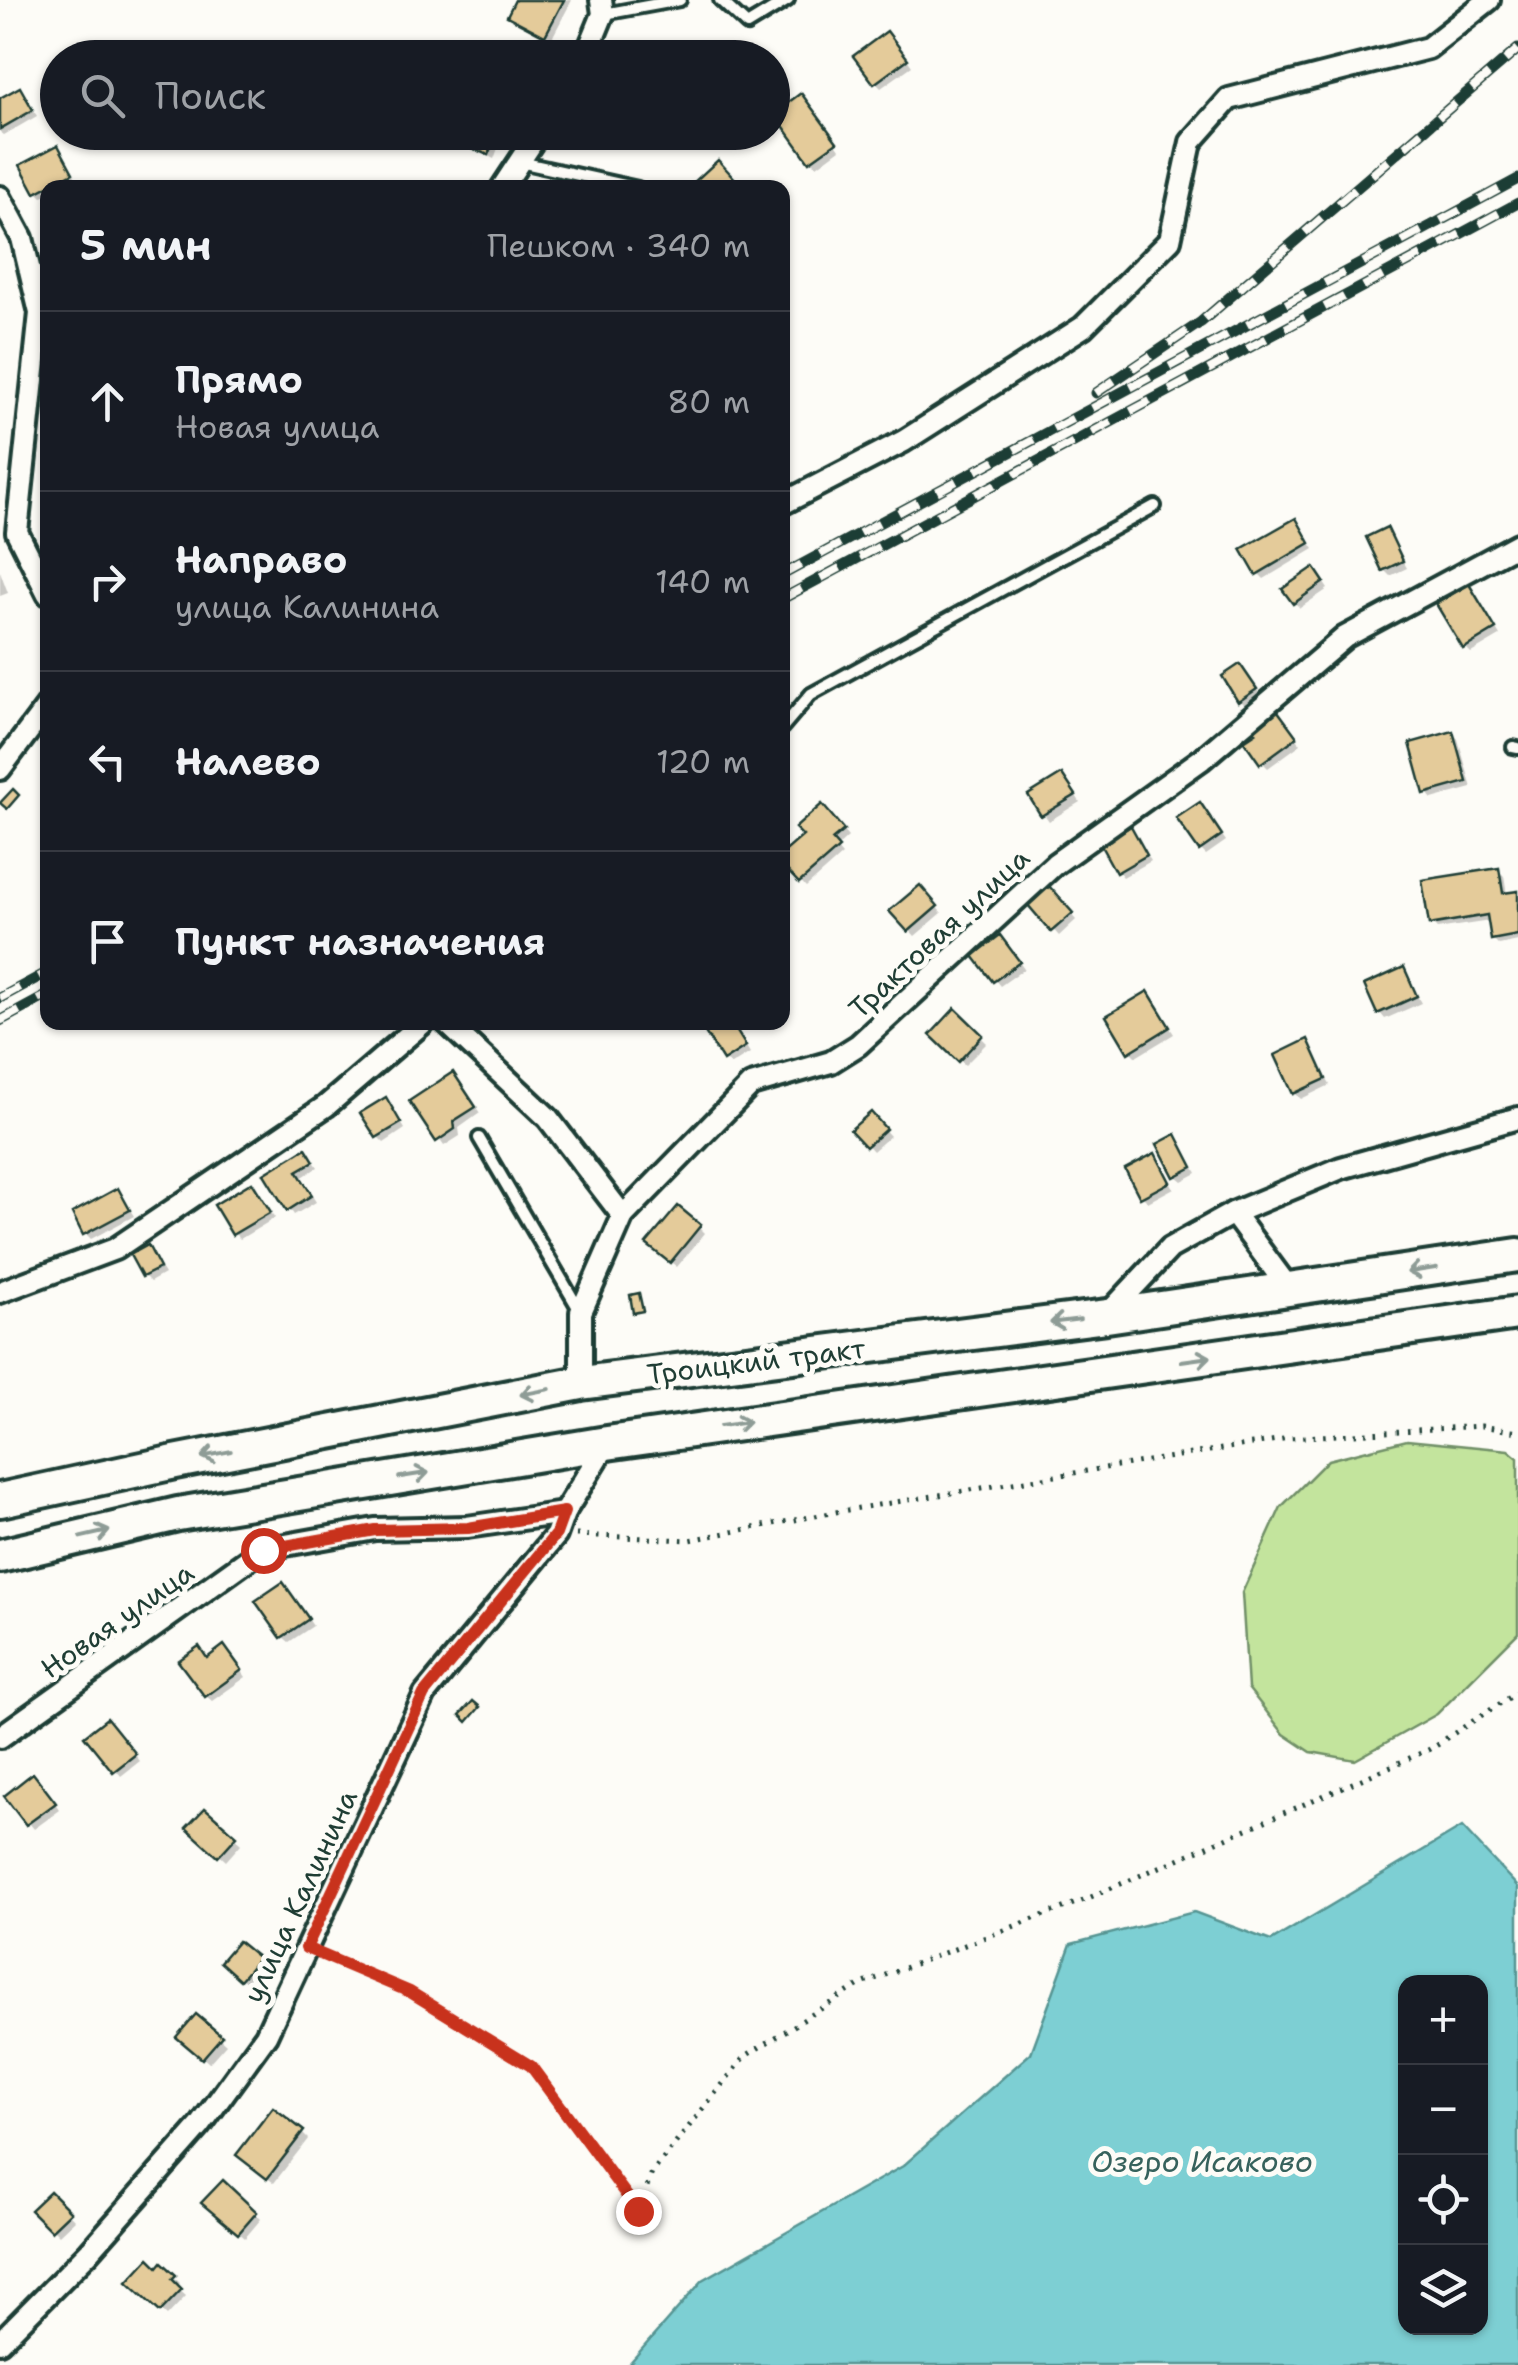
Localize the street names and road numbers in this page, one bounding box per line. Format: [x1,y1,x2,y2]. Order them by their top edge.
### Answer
street label: Трактовая улица [840,839,1038,1027]
street label: Троицкий тракт [645,1329,868,1393]
street label: Новая улица [33,1553,201,1687]
street label: улица Калинина [234,1783,366,2009]

